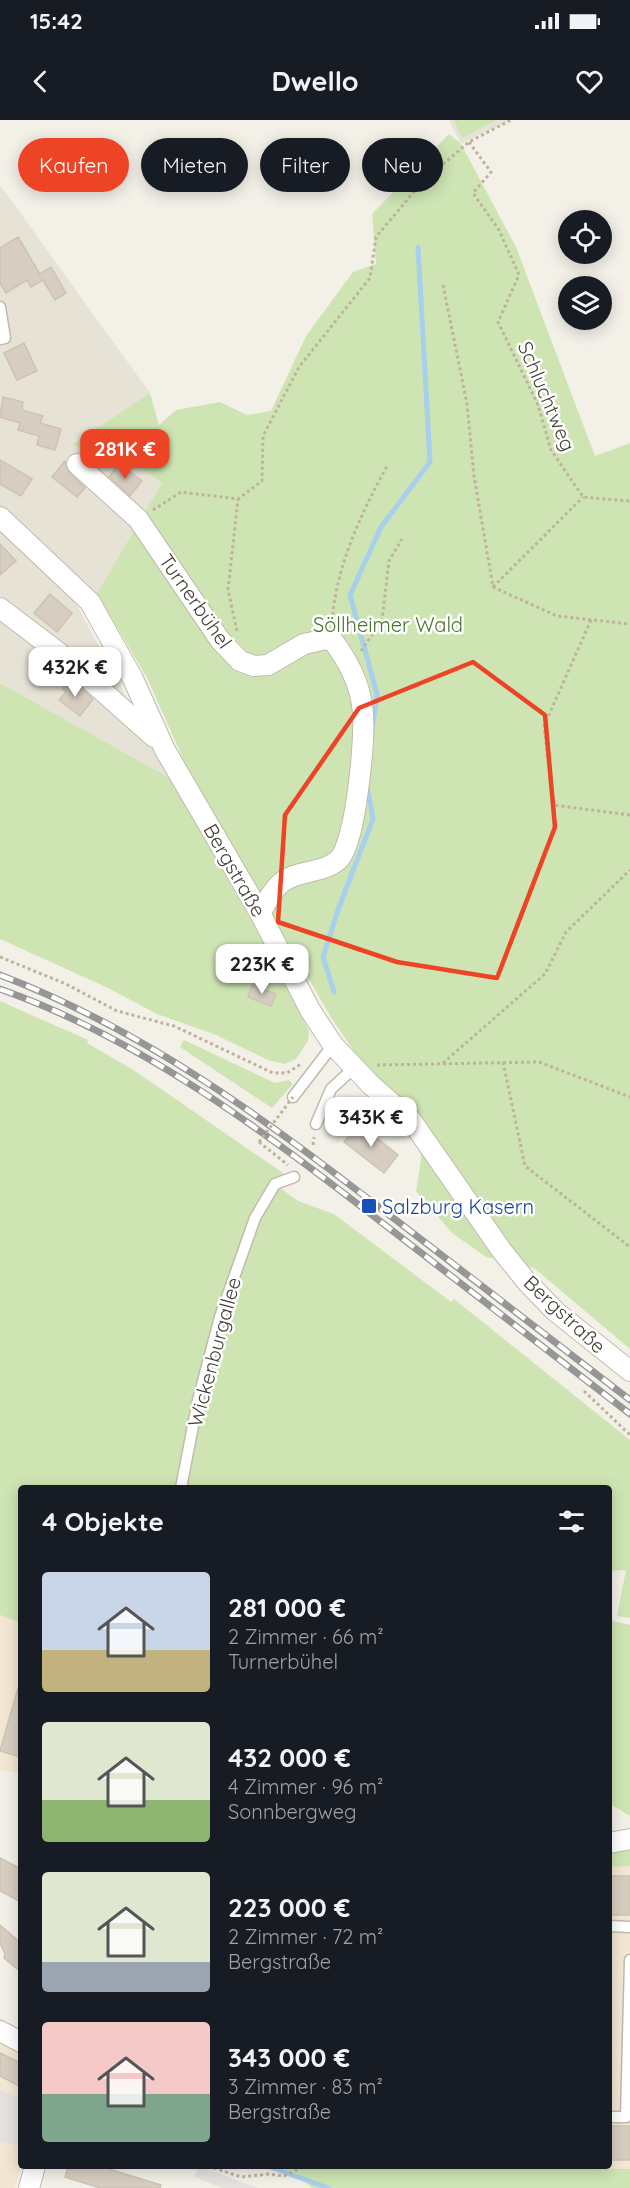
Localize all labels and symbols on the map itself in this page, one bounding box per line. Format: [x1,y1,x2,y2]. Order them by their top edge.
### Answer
street label: Schluchtweg [513,337,581,455]
pin: 281K € [76,429,174,480]
street label: Turnerbühel [154,549,238,653]
park label: Söllheimer Wald [313,612,463,637]
pin: 432K € [26,647,124,698]
street label: Bergstraße [198,819,272,921]
pin: 223K € [213,944,311,995]
pin: 343K € [322,1097,420,1148]
place label: Salzburg Kasern [382,1194,534,1219]
marker: Salzburg Kasern [360,1197,378,1215]
street label: Bergstraße [519,1270,611,1358]
street label: Wickenburgallee [182,1274,246,1430]

